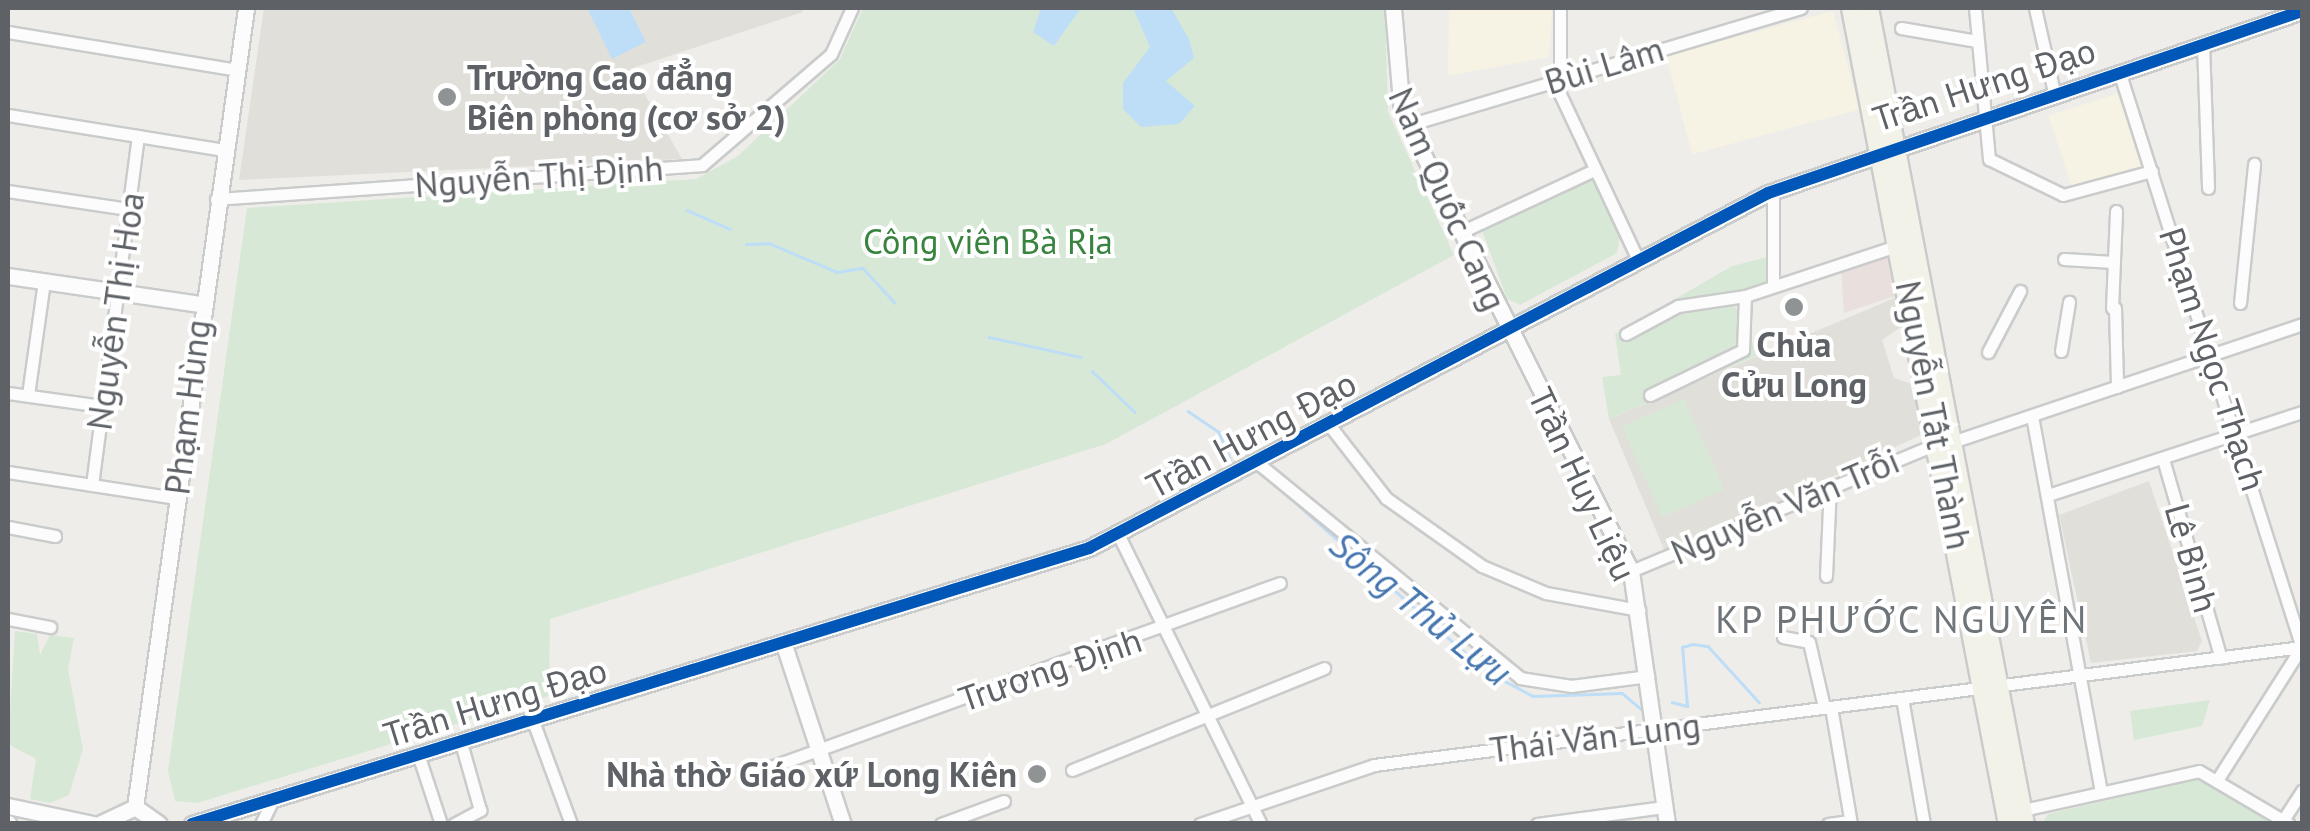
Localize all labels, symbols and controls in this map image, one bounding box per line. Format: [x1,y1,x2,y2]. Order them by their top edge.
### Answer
street label: Bùi Lâm [1540,27,1668,103]
street label: Trần Hưng Đạo [1868,28,2100,140]
place label: Trường Cao đẳng Biên phòng (cơ sở 2) [467,56,786,138]
street label: Nam Quốc Cang [1380,81,1516,317]
marker: Trường Cao đẳng Biên phòng (cơ sở 2) [436,86,458,108]
street label: Nguyễn Thị Định [413,146,665,206]
street label: Nguyễn Thị Hoa [77,189,153,433]
park label: Công viên Bà Rịa [863,220,1113,262]
street label: Phạm Ngọc Thạch [2150,221,2276,497]
street label: Nguyễn Tất Thành [1887,276,1981,554]
marker: Chùa Cửu Long [1783,296,1805,318]
street label: Phạm Hùng [155,317,219,497]
place label: Chùa Cửu Long [1721,323,1867,405]
street label: Trần Hưng Đạo [1139,361,1363,507]
street label: Trần Huy Liệu [1520,380,1646,588]
street label: Nguyễn Văn Trỗi [1664,439,1906,573]
street label: Lê Bình [2156,499,2228,617]
water label: Sông Thủ Lựu [1321,521,1521,695]
district label: KP PHƯỚC NGUYÊN [1714,596,2090,642]
street label: Trương Định [953,618,1147,720]
street label: Trần Hưng Đạo [378,648,612,756]
street label: Thái Văn Lung [1487,703,1703,771]
place label: Nhà thờ Giáo xứ Long Kiên [605,753,1017,795]
marker: Nhà thờ Giáo xứ Long Kiên [1026,763,1048,785]

